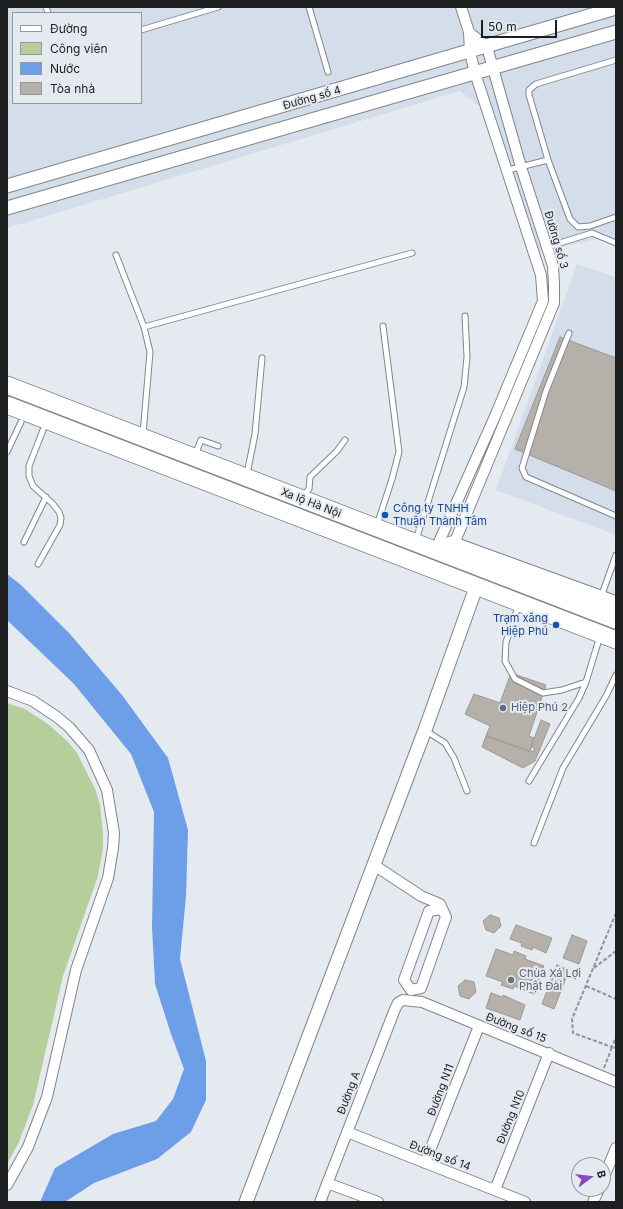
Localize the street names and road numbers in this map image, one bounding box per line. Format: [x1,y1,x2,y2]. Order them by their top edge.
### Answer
street label: Đường số 4 [281,83,343,113]
street label: Đường số 3 [541,210,571,270]
street label: Xa lộ Hà Nội [279,485,343,521]
street label: Đường số 15 [484,1010,548,1046]
street label: Đường N11 [425,1062,457,1118]
street label: Đường A [335,1070,363,1116]
street label: Đường N10 [494,1088,528,1146]
street label: Đường số 14 [408,1138,472,1174]

